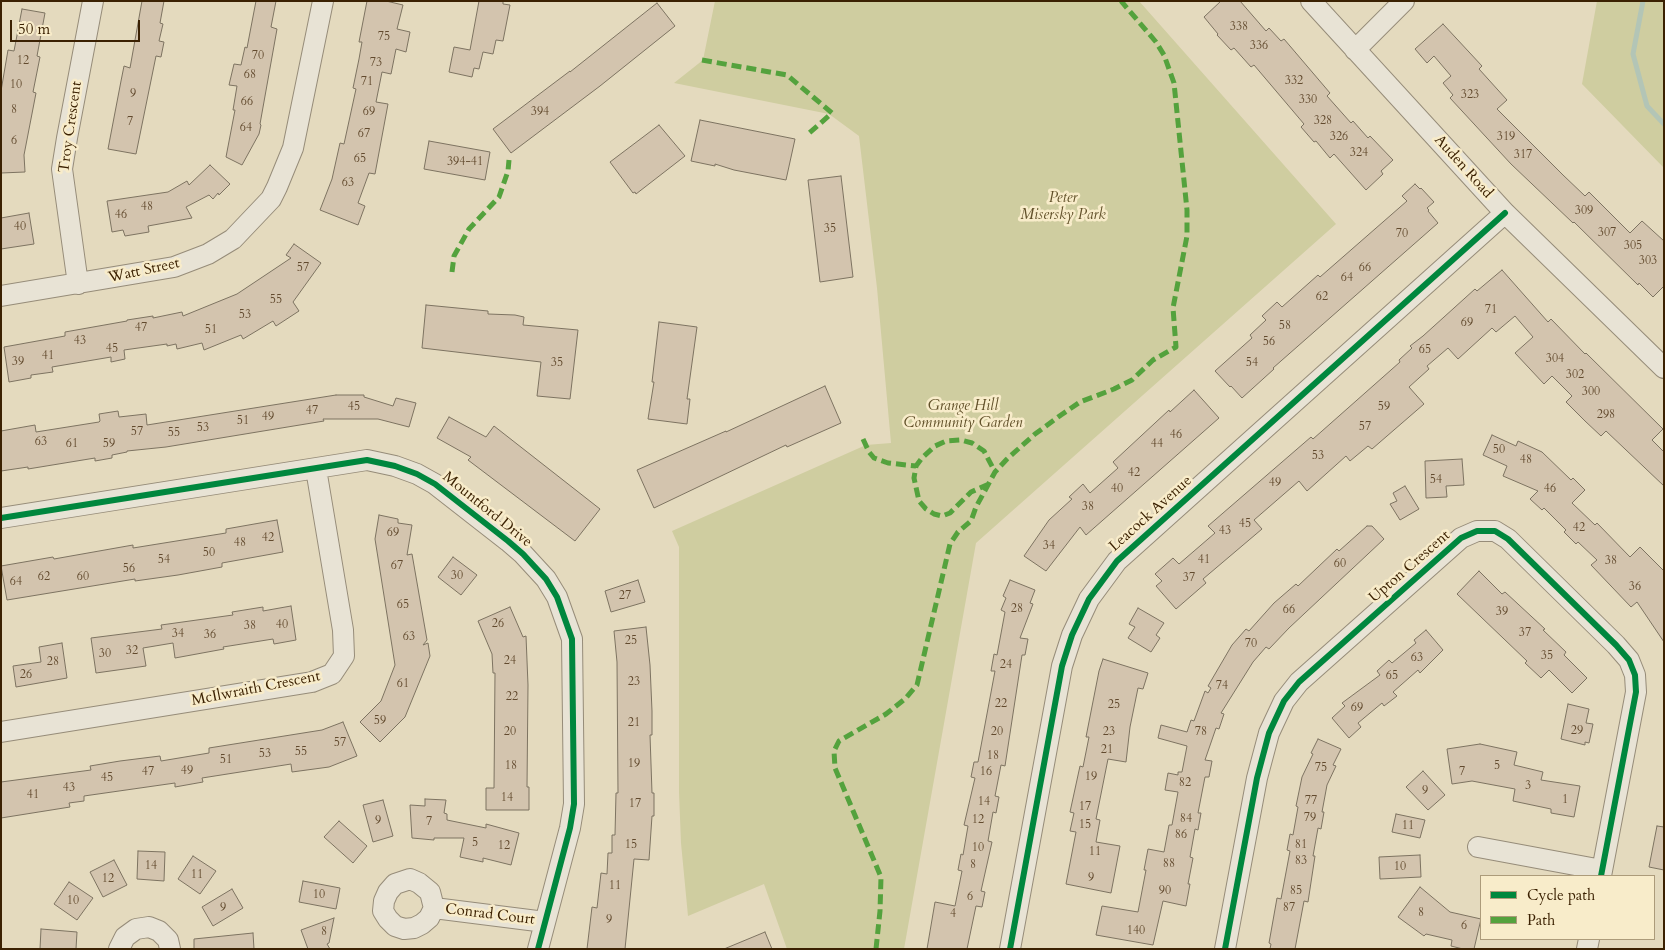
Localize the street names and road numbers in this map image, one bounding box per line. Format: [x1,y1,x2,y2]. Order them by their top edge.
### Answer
street label: Troy Crescent [56,80,86,174]
street label: Auden Road [1430,132,1496,202]
street label: Watt Street [107,255,181,287]
street label: Mountford Drive [439,468,535,552]
street label: Leacock Avenue [1106,472,1196,556]
street label: Upton Crescent [1366,527,1454,607]
street label: McIlwraith Crescent [190,668,322,710]
street label: Conrad Court [444,901,536,929]

